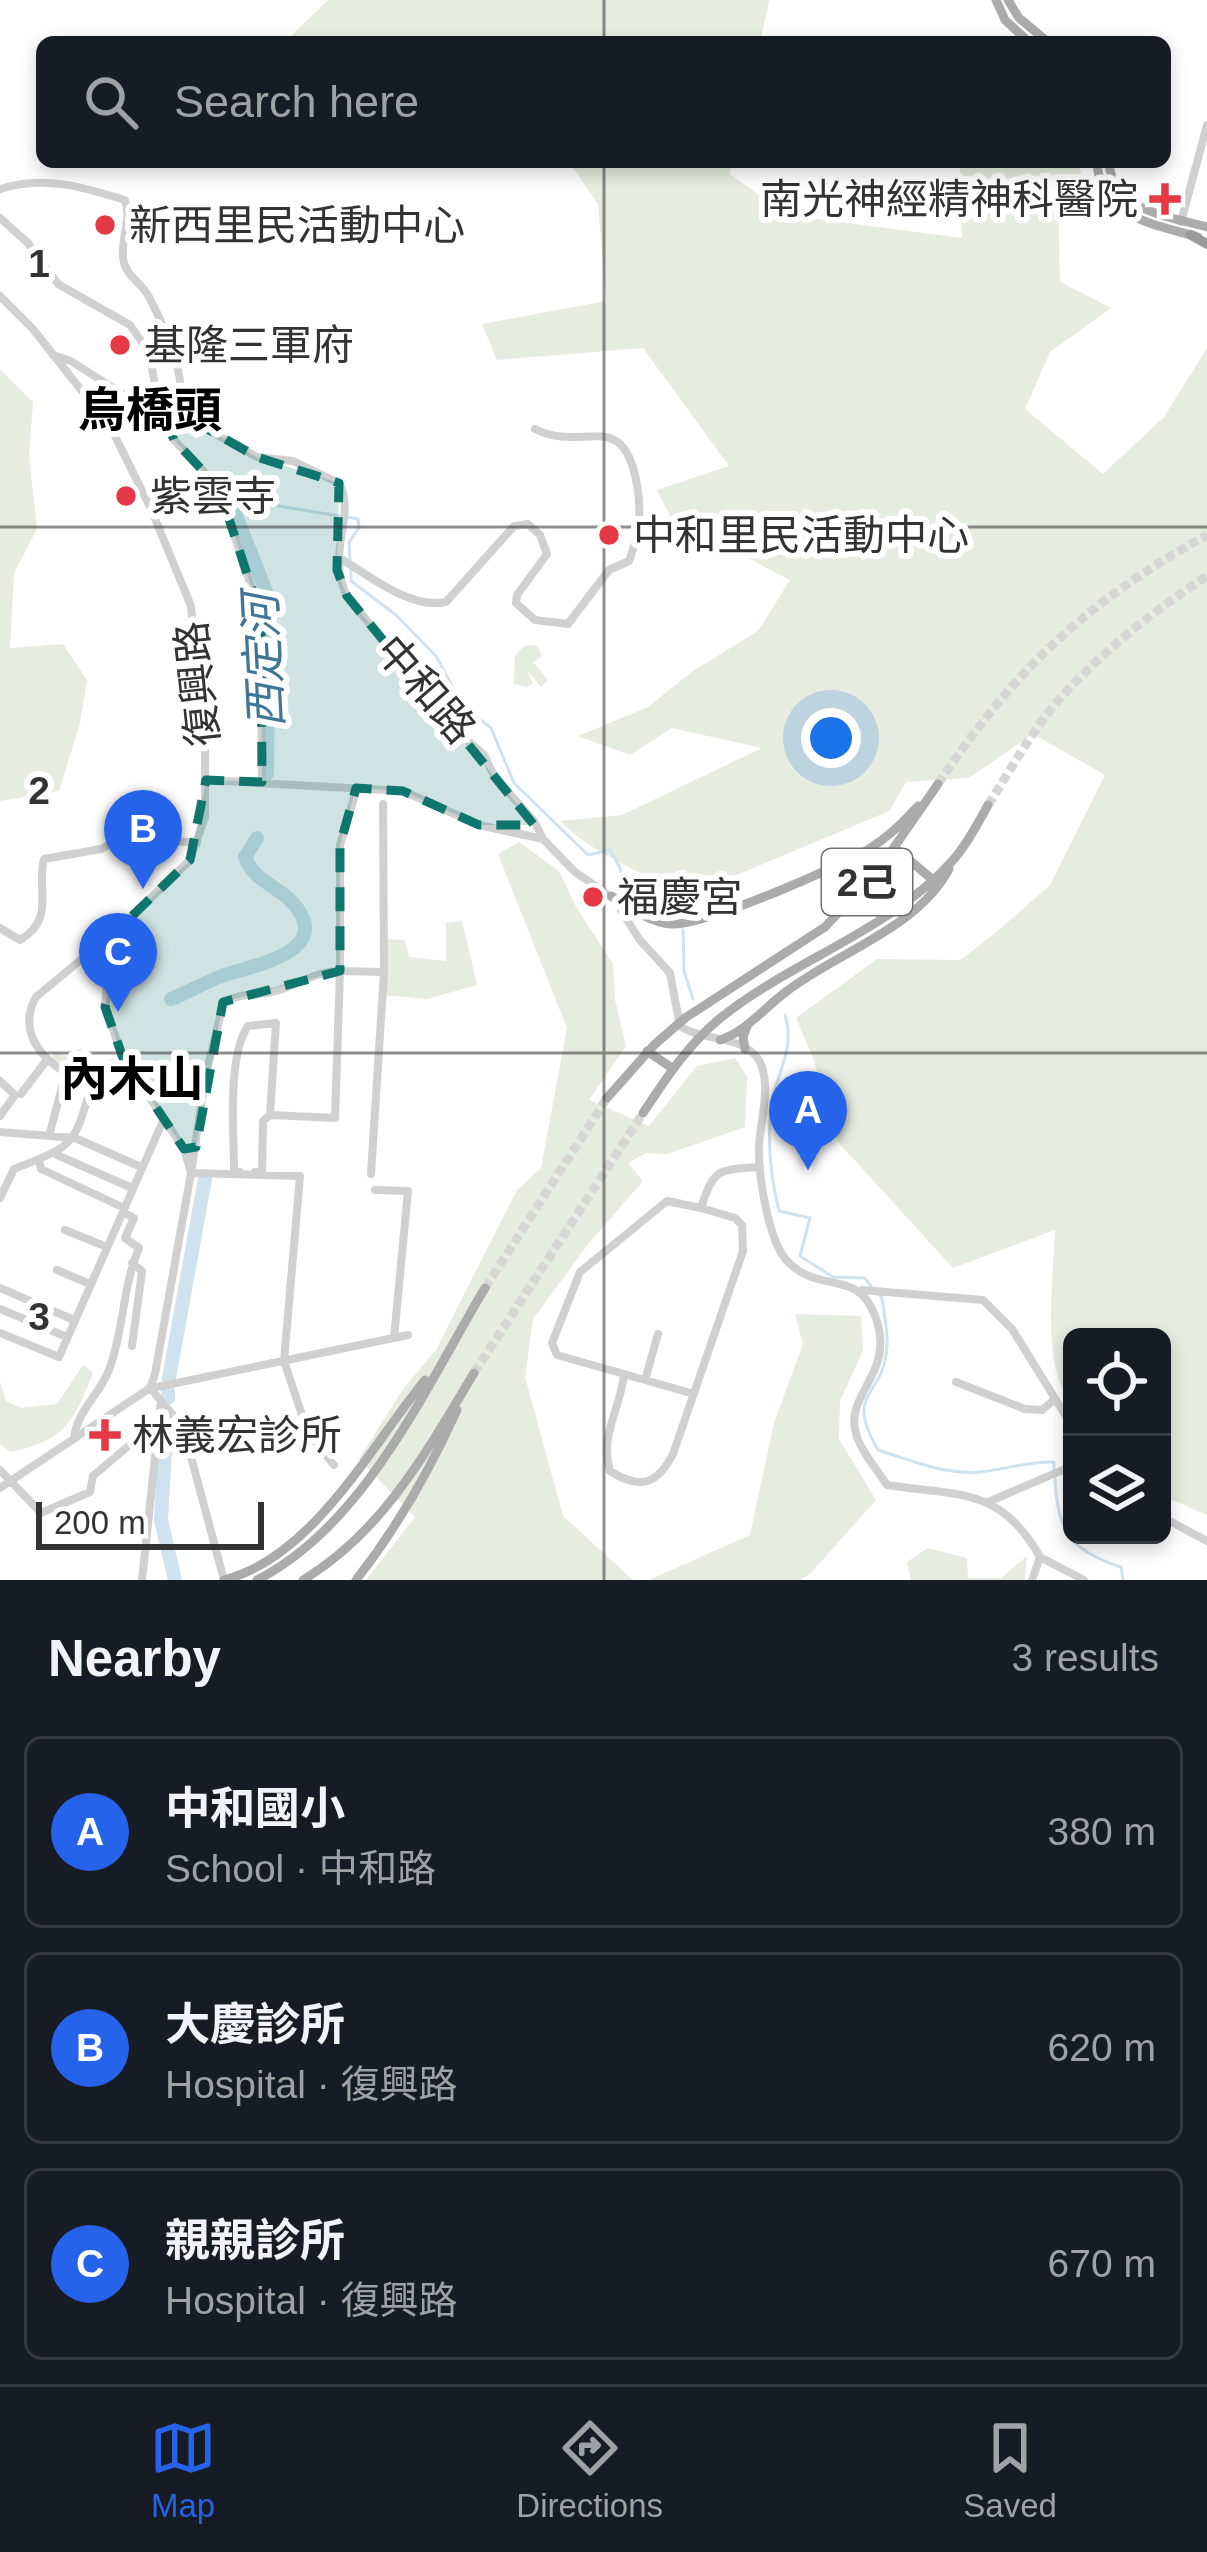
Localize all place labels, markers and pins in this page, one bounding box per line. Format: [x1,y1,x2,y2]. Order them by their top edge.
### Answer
place label: 南光神經精神科醫院 [760,176,1138,223]
marker: 南光神經精神科醫院 [1149,183,1181,215]
place label: 新西里民活動中心 [129,202,465,249]
marker: 新西里民活動中心 [92,212,118,238]
place label: 基隆三軍府 [144,322,354,369]
marker: 基隆三軍府 [107,332,133,358]
place label: 紫雲寺 [150,473,276,520]
marker: 紫雲寺 [113,483,139,509]
place label: 中和里民活動中心 [633,512,969,559]
marker: 中和里民活動中心 [596,522,622,548]
pin: B [104,790,182,889]
place label: 福慶宮 [617,874,743,921]
marker: 福慶宮 [580,884,606,910]
pin: C [79,913,157,1012]
pin: A [769,1071,847,1170]
place label: 林義宏診所 [132,1412,342,1459]
marker: 林義宏診所 [89,1419,121,1451]

